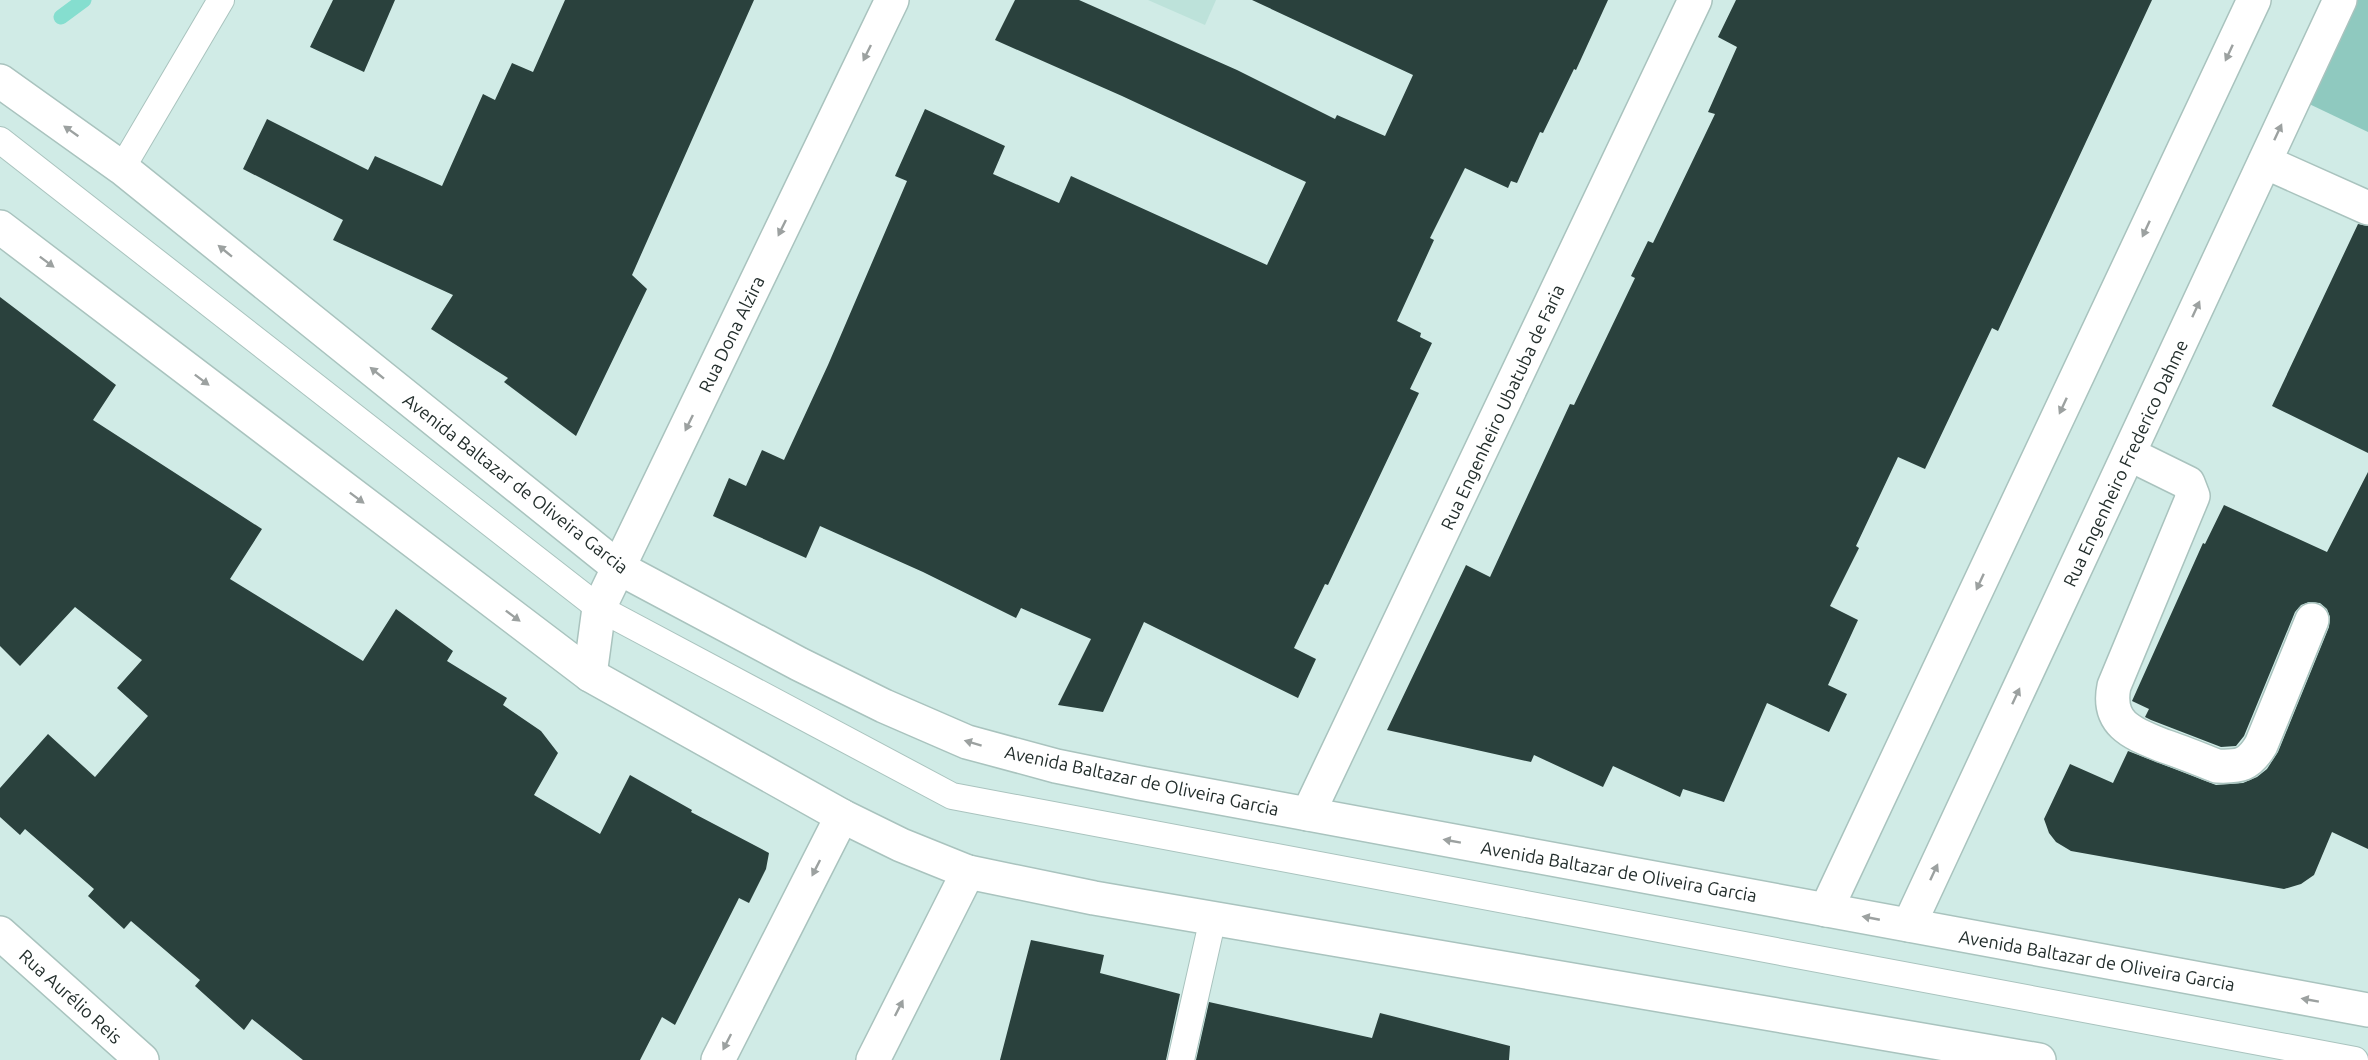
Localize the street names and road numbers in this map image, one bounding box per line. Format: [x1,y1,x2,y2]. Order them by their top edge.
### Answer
street label: Rua Dona Alzira [694,273,768,395]
street label: Rua Engenheiro Ubatuba de Faria [1436,281,1568,533]
street label: Rua Engenheiro Frederico Dahme [2059,336,2191,590]
street label: Avenida Baltazar de Oliveira Garcia [400,389,632,577]
street label: Avenida Baltazar de Oliveira Garcia [1003,741,1281,819]
street label: Avenida Baltazar de Oliveira Garcia [1480,837,1758,905]
street label: Avenida Baltazar de Oliveira Garcia [1958,926,2236,994]
street label: Rua Aurélio Reis [16,945,126,1047]

